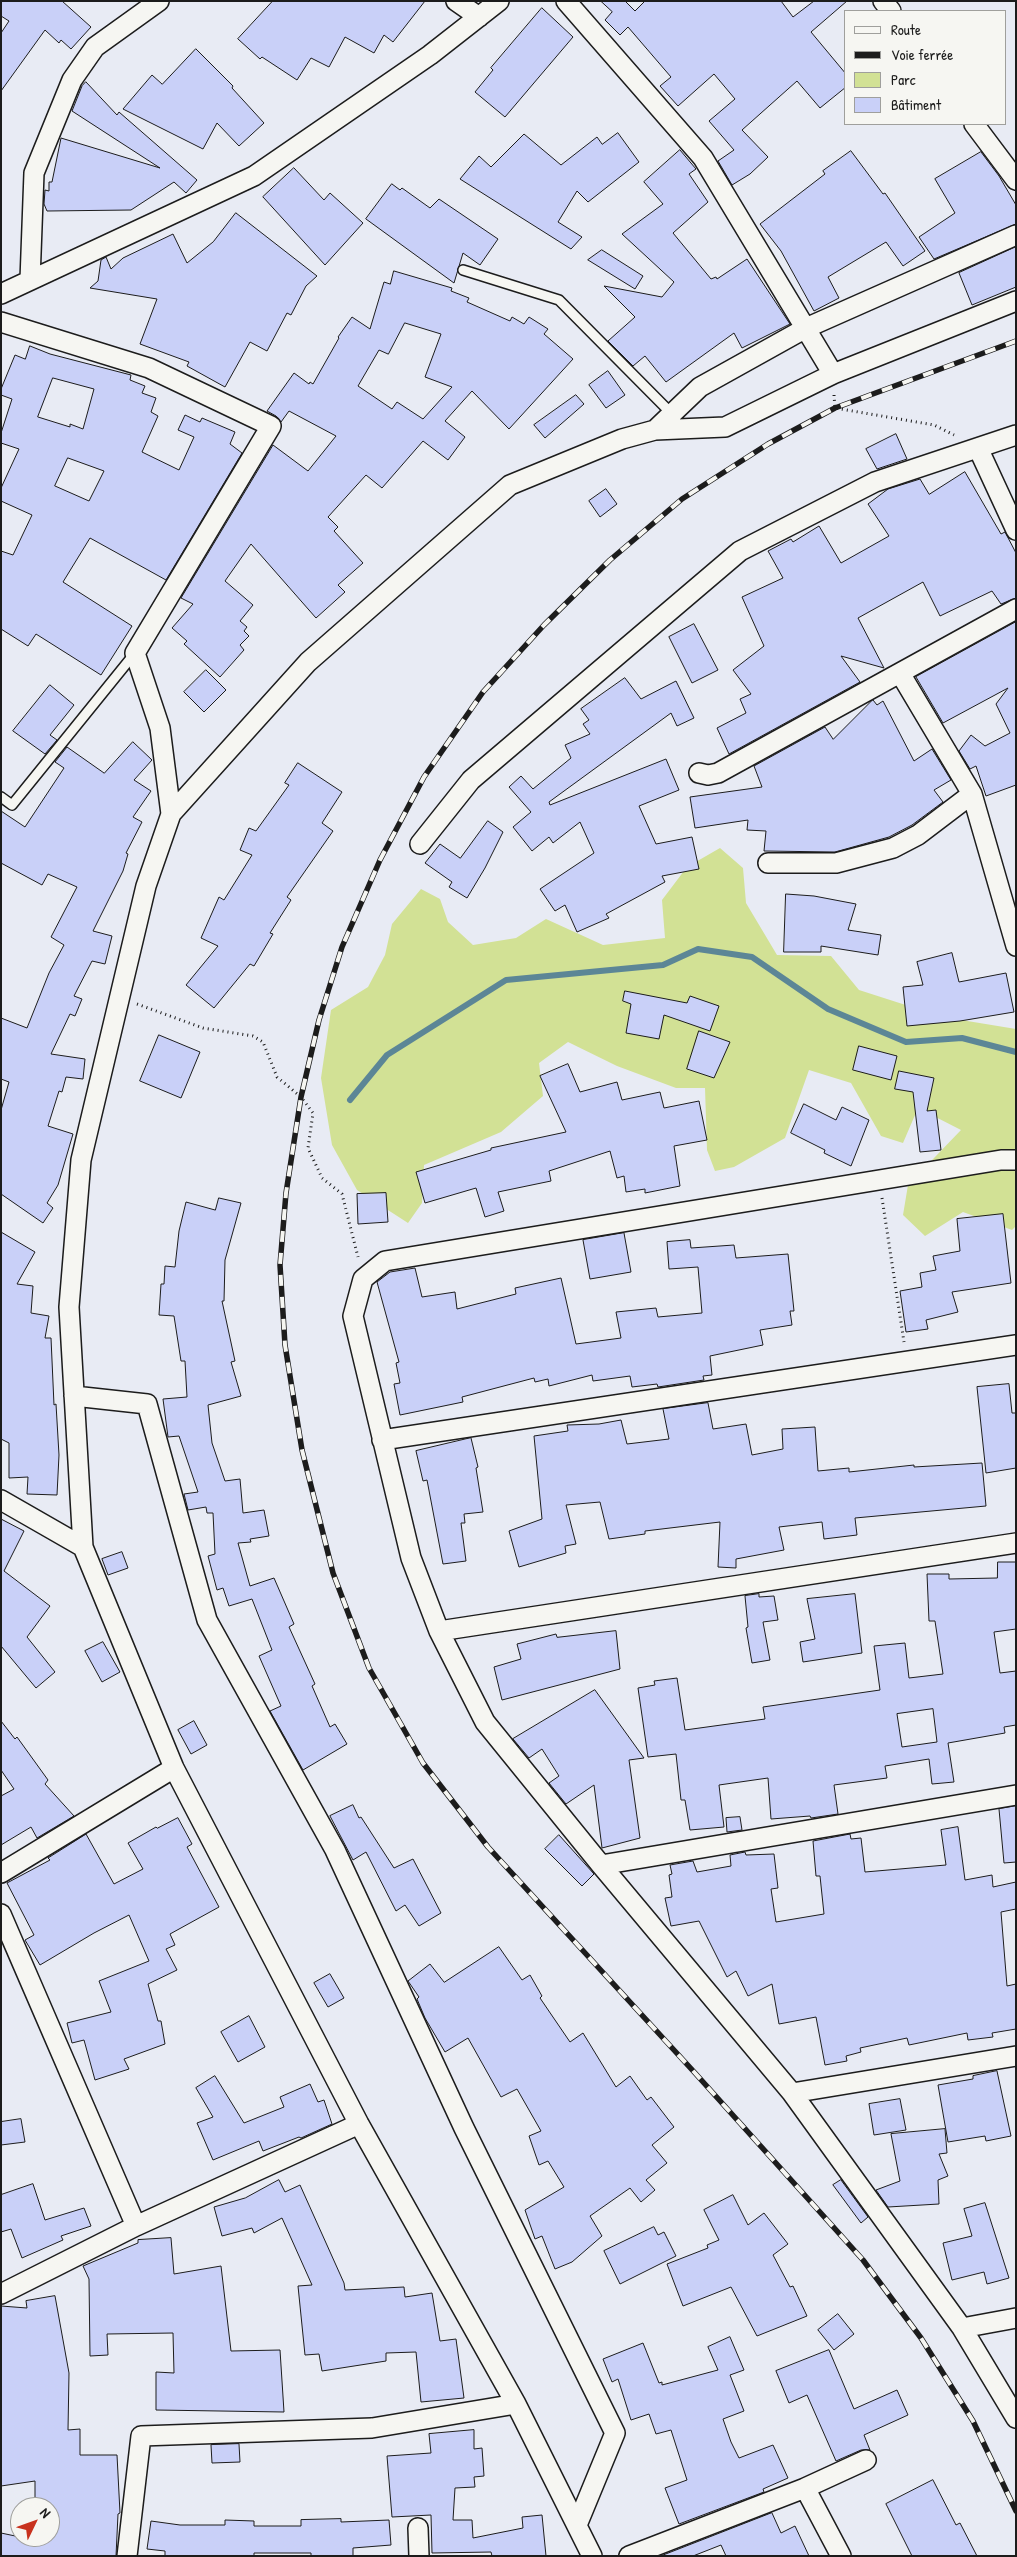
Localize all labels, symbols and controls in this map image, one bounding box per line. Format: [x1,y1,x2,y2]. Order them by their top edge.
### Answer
legend [844,10,1007,125]
text: Route [891,19,921,40]
text: Voie ferrée [891,44,953,65]
text: Parc [891,69,916,90]
text: Bâtiment [891,94,941,115]
north arrow [10,2497,60,2547]
text: N [36,2503,55,2521]

